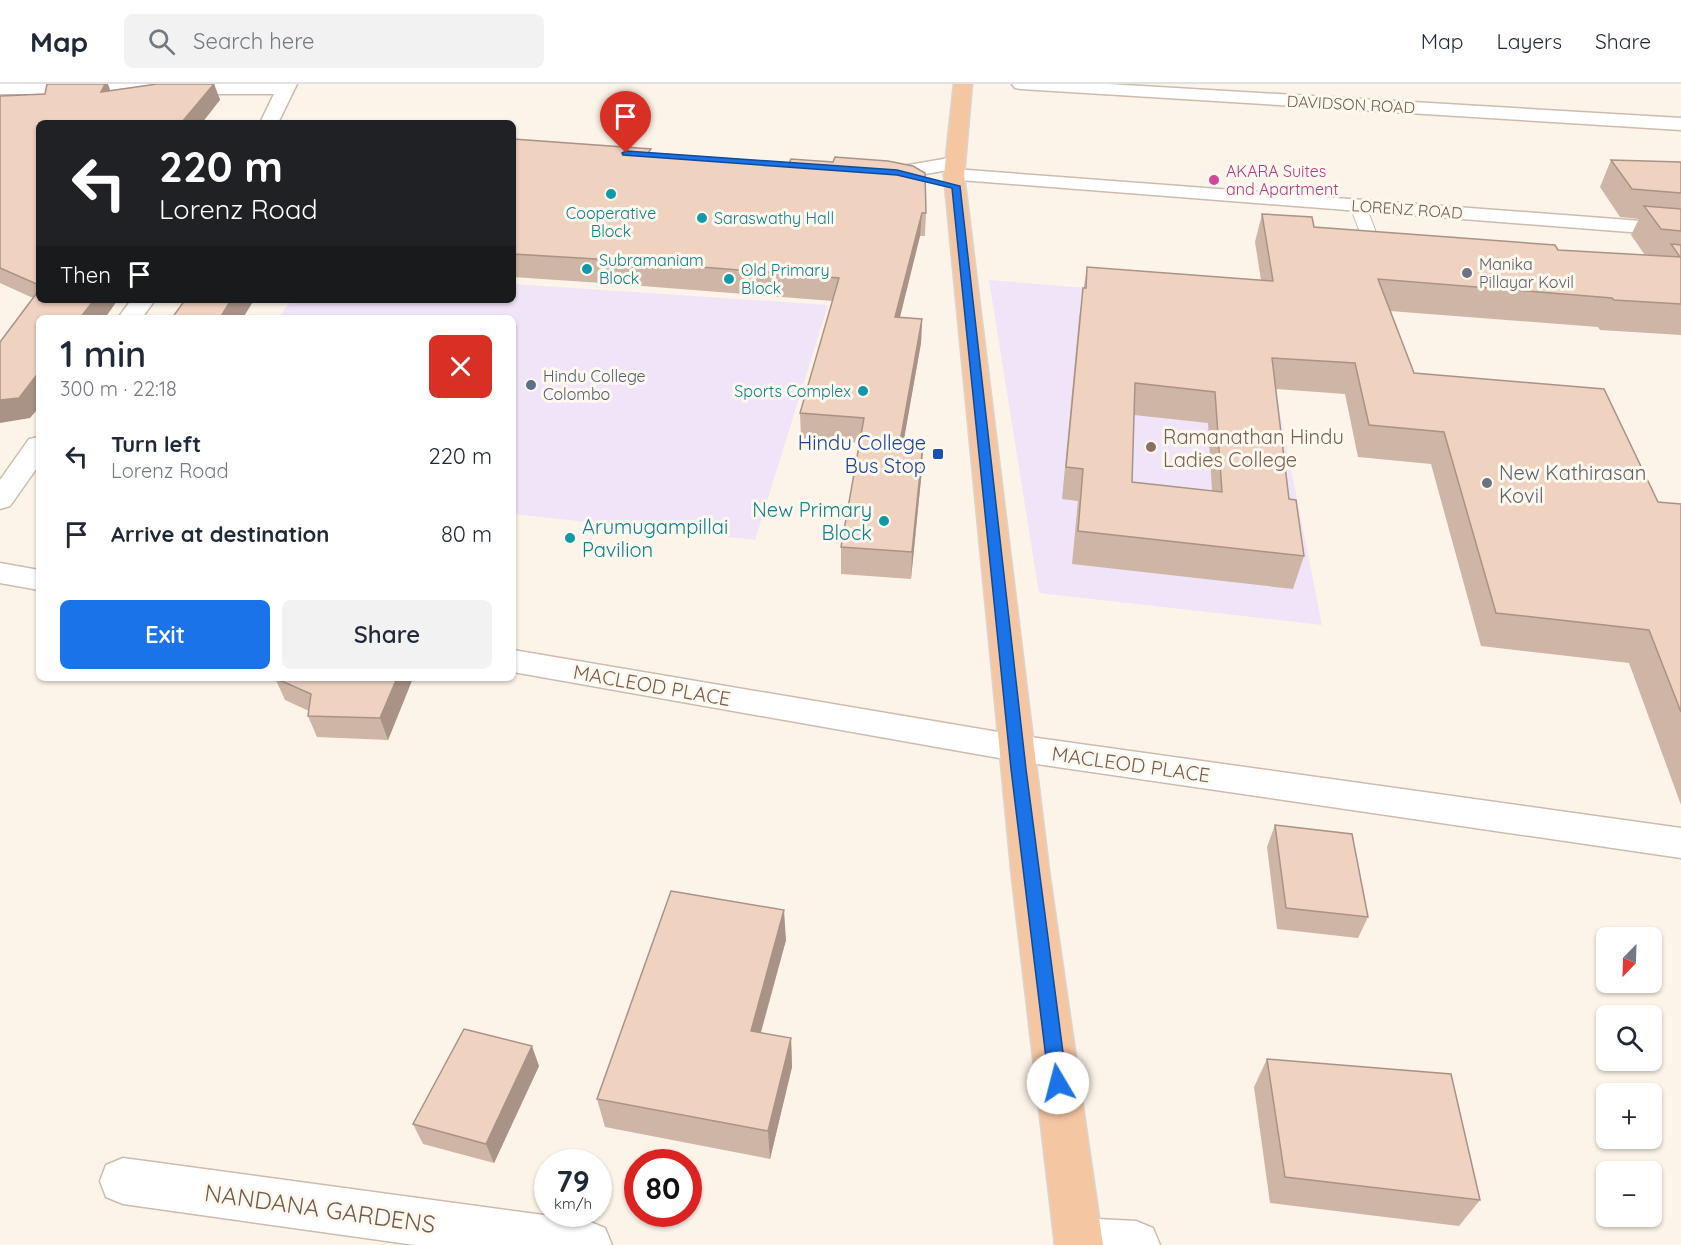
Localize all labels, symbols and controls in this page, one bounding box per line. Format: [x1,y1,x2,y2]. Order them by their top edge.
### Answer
search box [124,14,544,68]
text: Map [30,24,88,59]
icon: search [145,25,178,58]
text: Search here [193,27,315,55]
text: Map [1421,28,1464,54]
text: Layers [1497,28,1562,54]
text: Share [1595,28,1651,54]
pin [600,91,651,153]
street label: DAVIDSON ROAD [1286,91,1416,117]
icon: arrive [609,100,642,133]
text: 220 m [159,140,283,193]
icon: left [60,144,138,222]
place label: AKARA Suites and Apartment [1226,161,1339,199]
marker: AKARA Suites and Apartment [1207,173,1221,187]
marker: Cooperative Block [604,187,618,201]
text: Lorenz Road [159,192,318,226]
street label: LORENZ ROAD [1351,195,1463,223]
place label: Cooperative Block [566,203,656,241]
place label: Saraswathy Hall [714,208,834,228]
marker: Saraswathy Hall [695,211,709,225]
place label: Subramaniam Block [599,250,704,288]
place label: Manika Pillayar Kovil [1479,254,1574,292]
icon: arrive [123,258,156,291]
place label: Old Primary Block [741,260,830,298]
text: Then [60,261,111,289]
marker: Subramaniam Block [580,262,594,276]
marker: Manika Pillayar Kovil [1460,266,1474,280]
marker: Old Primary Block [722,272,736,286]
text: 1 min [60,331,146,376]
button: close [429,335,492,398]
place label: Hindu College Colombo [543,366,646,404]
text: 300 m · 22:18 [60,376,177,401]
marker: Hindu College Colombo [524,378,538,392]
place label: Sports Complex [734,381,851,401]
marker: Sports Complex [856,384,870,398]
place label: Ramanathan Hindu Ladies College [1163,424,1344,472]
text: Turn left [111,430,201,458]
place label: Hindu College Bus Stop [798,430,926,478]
icon: left [60,440,93,473]
marker: Ramanathan Hindu Ladies College [1144,440,1158,454]
text: 220 m [428,442,492,470]
marker: Hindu College Bus Stop [931,447,945,461]
text: Lorenz Road [111,458,229,483]
place label: New Kathirasan Kovil [1499,460,1646,508]
marker: New Kathirasan Kovil [1480,476,1494,490]
place label: New Primary Block [752,497,872,545]
place label: Arumugampillai Pavilion [582,514,728,562]
marker: New Primary Block [877,514,891,528]
icon: arrive [60,518,93,551]
text: Arrive at destination [111,520,329,548]
text: 80 m [441,520,492,548]
marker: Arumugampillai Pavilion [563,531,577,545]
button: Exit [60,600,270,669]
button: Share [282,600,492,669]
street label: MACLEOD PLACE [571,659,733,711]
street label: MACLEOD PLACE [1050,741,1212,787]
north arrow [1596,927,1662,993]
map controls [1596,927,1662,1227]
button: search [1596,1005,1662,1071]
position arrow [1026,1051,1090,1115]
button: + [1596,1083,1662,1149]
speed limit sign: 80 [624,1149,702,1227]
button: − [1596,1161,1662,1227]
text: 79 [556,1162,590,1200]
street label: NANDANA GARDENS [203,1177,437,1239]
text: km/h [554,1194,592,1213]

